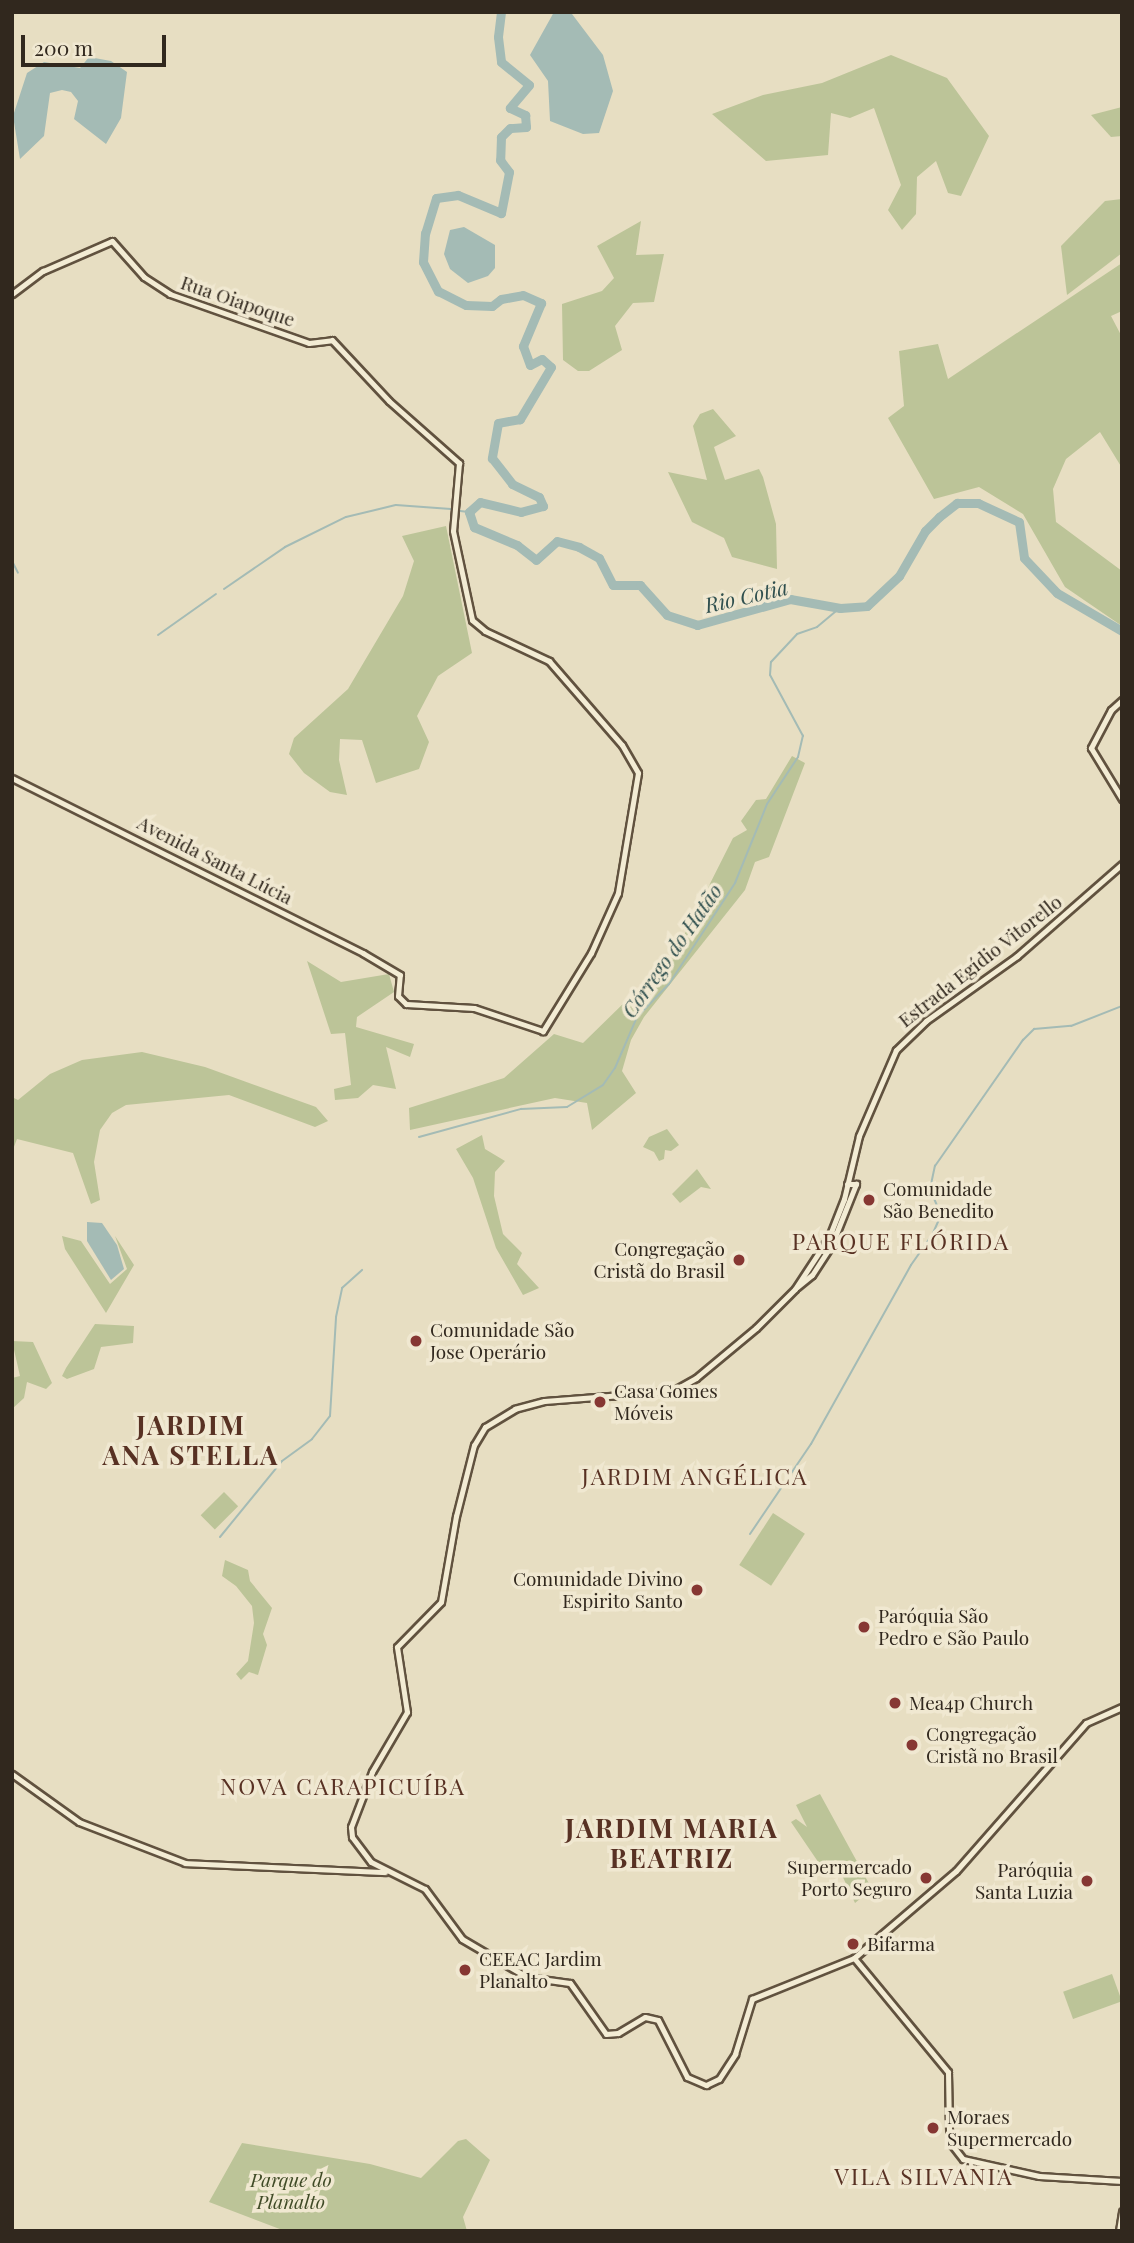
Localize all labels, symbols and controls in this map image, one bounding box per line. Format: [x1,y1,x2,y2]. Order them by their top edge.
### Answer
scale bar [24,21,170,65]
text: 200 m [34,33,93,61]
street label: Rua Oiapoque [178,271,298,331]
water label: Rio Cotia [702,573,790,617]
street label: Avenida Santa Lúcia [134,811,296,909]
water label: Córrego do Hatão [616,878,726,1022]
street label: Estrada Egídio Vitorello [893,890,1067,1032]
place label: Comunidade São Benedito [883,1178,994,1222]
marker: Comunidade São Benedito [861,1192,877,1208]
district label: PARQUE FLÓRIDA [793,1227,1009,1255]
place label: Congregação Cristã do Brasil [593,1238,725,1282]
marker: Congregação Cristã do Brasil [731,1252,747,1268]
place label: Comunidade São Jose Operário [430,1319,574,1363]
marker: Comunidade São Jose Operário [408,1333,424,1349]
place label: Casa Gomes Móveis [614,1380,718,1424]
marker: Casa Gomes Móveis [592,1394,608,1410]
district label: JARDIM ANA STELLA [104,1409,278,1470]
district label: JARDIM ANGÉLICA [583,1462,807,1490]
place label: Comunidade Divino Espirito Santo [513,1568,683,1612]
marker: Comunidade Divino Espirito Santo [689,1582,705,1598]
place label: Paróquia São Pedro e São Paulo [878,1605,1029,1649]
marker: Paróquia São Pedro e São Paulo [856,1619,872,1635]
place label: Mea4p Church [909,1692,1033,1714]
marker: Mea4p Church [887,1695,903,1711]
place label: Congregação Cristã no Brasil [926,1723,1058,1767]
marker: Congregação Cristã no Brasil [904,1737,920,1753]
district label: NOVA CARAPICUÍBA [222,1772,464,1800]
district label: JARDIM MARIA BEATRIZ [567,1812,777,1874]
place label: Supermercado Porto Seguro [787,1856,912,1900]
place label: Paróquia Santa Luzia [975,1859,1073,1903]
marker: Supermercado Porto Seguro [918,1870,934,1886]
marker: Paróquia Santa Luzia [1079,1873,1095,1889]
place label: Bifarma [867,1933,935,1955]
marker: Bifarma [845,1936,861,1952]
place label: CEEAC Jardim Planalto [479,1948,602,1992]
marker: CEEAC Jardim Planalto [457,1962,473,1978]
place label: Moraes Supermercado [947,2106,1072,2150]
marker: Moraes Supermercado [925,2120,941,2136]
district label: VILA SILVANIA [836,2162,1012,2190]
park label: Parque do Planalto [250,2169,332,2213]

